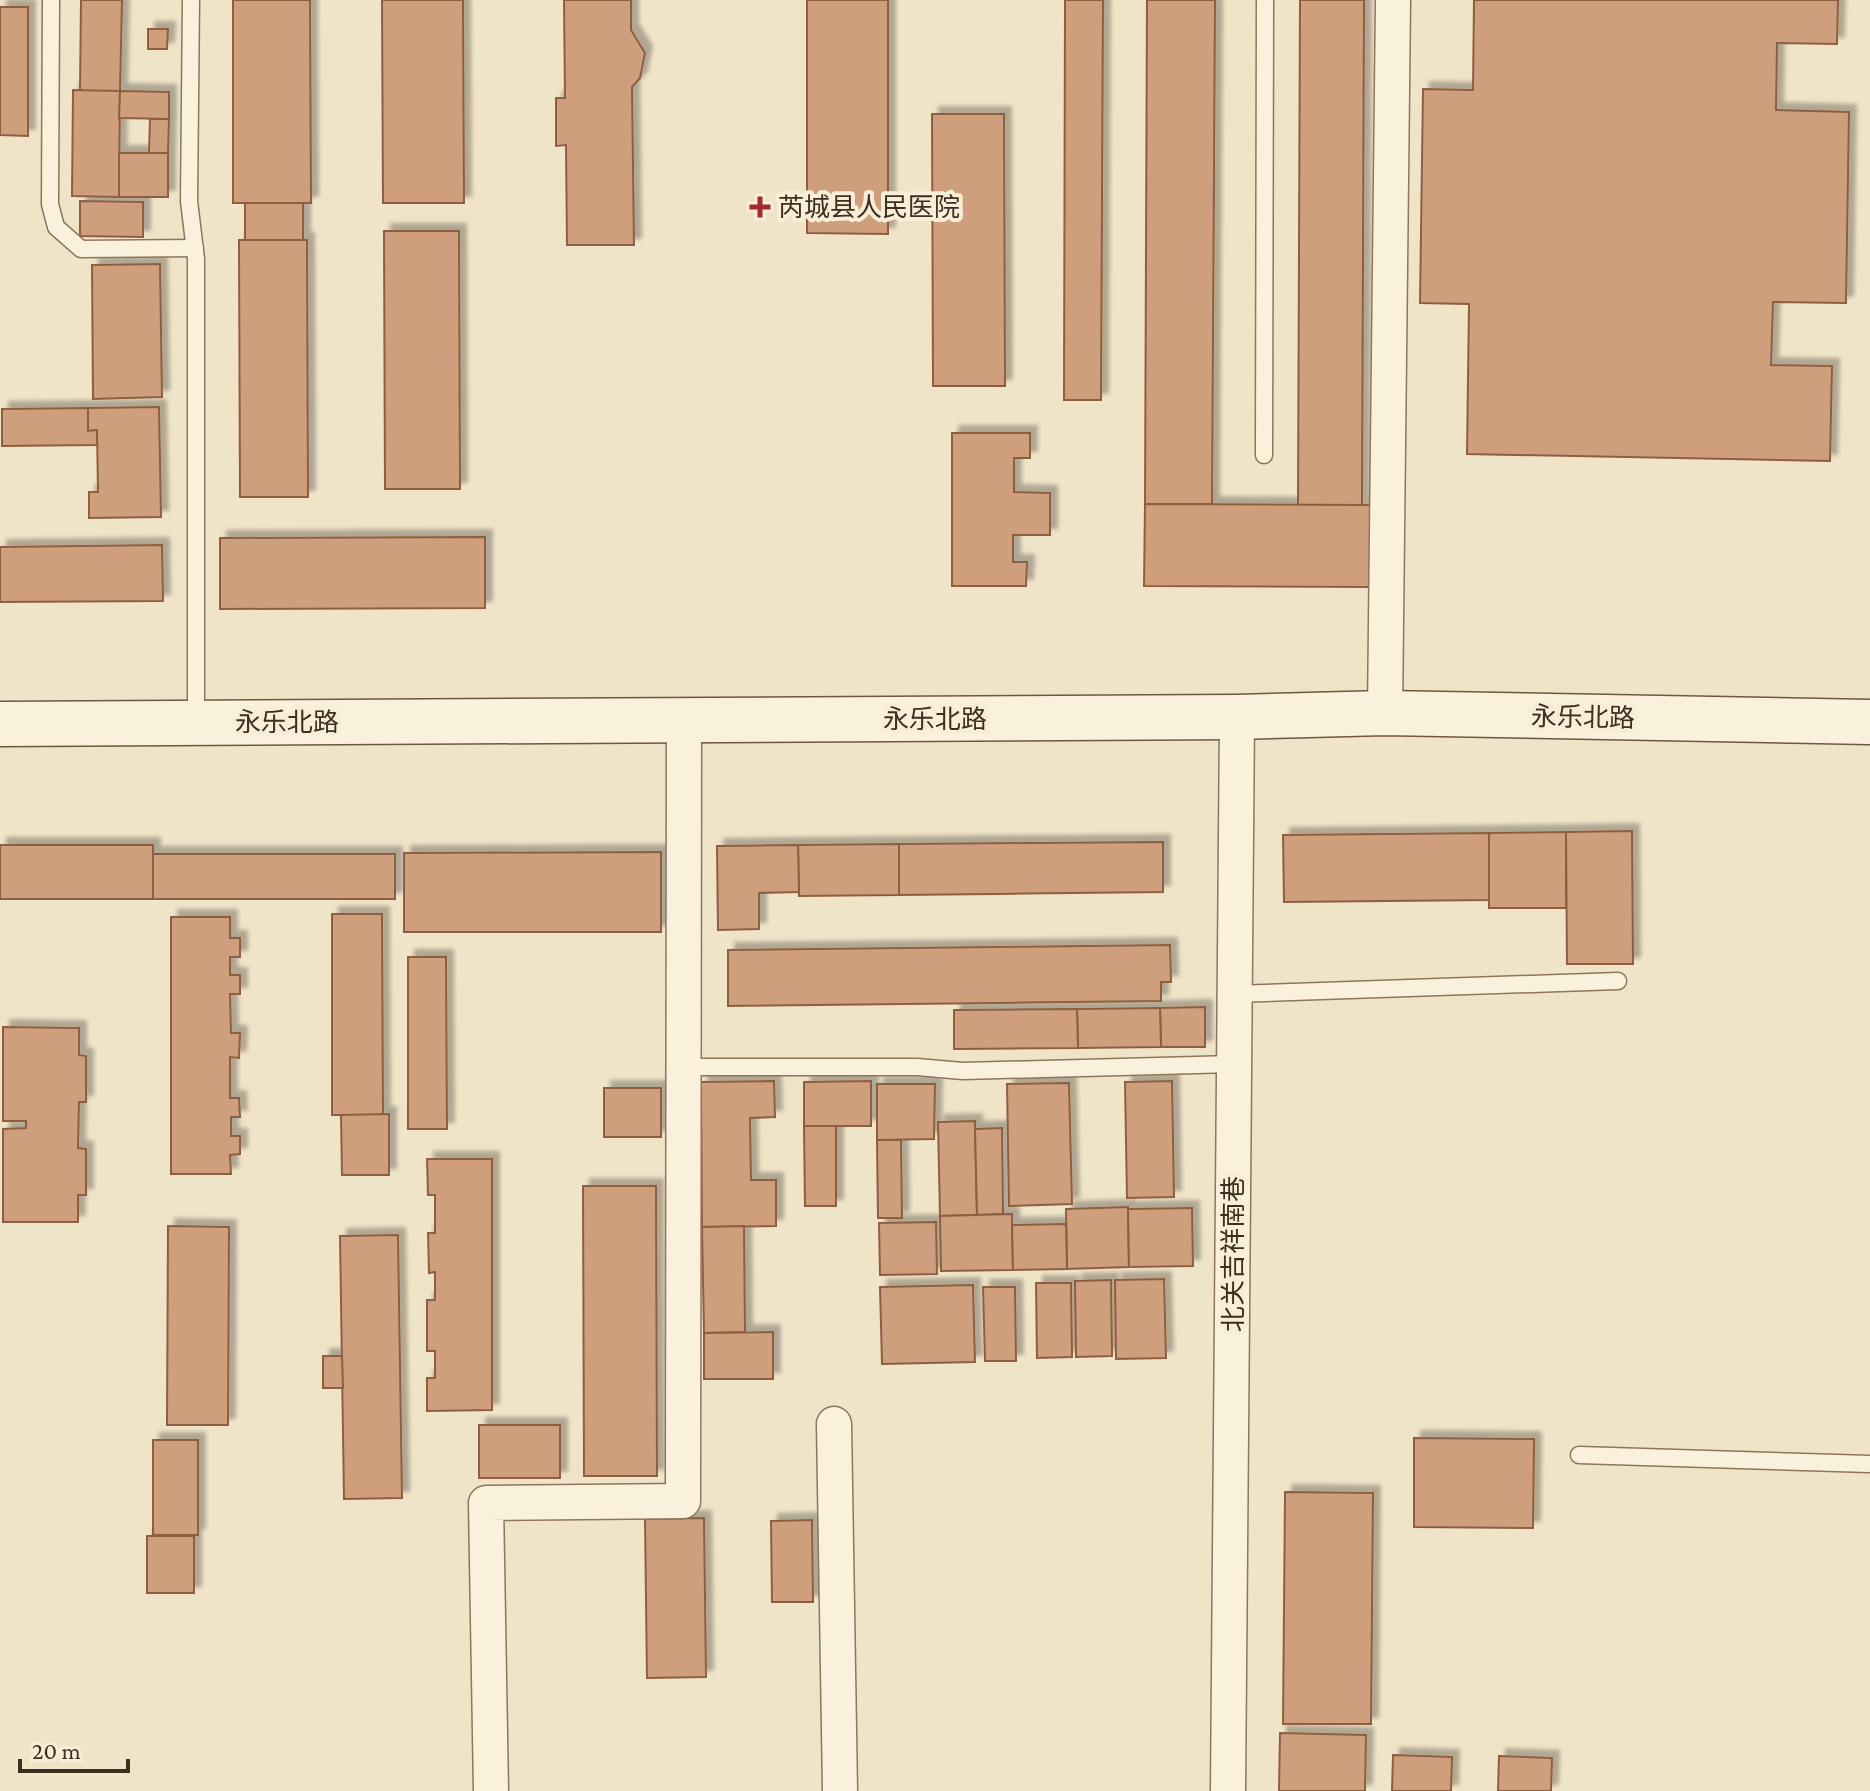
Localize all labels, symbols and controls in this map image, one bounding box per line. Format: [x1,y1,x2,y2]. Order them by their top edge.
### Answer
place label: 芮城县人民医院 [778,193,960,222]
marker: 芮城县人民医院 [749,196,771,218]
street label: 永乐北路 [1531,702,1635,733]
street label: 永乐北路 [883,705,987,734]
street label: 永乐北路 [235,708,339,737]
street label: 北关吉祥南巷 [1219,1176,1248,1332]
scale bar [20,1723,128,1773]
text: 20 m [32,1737,81,1764]

